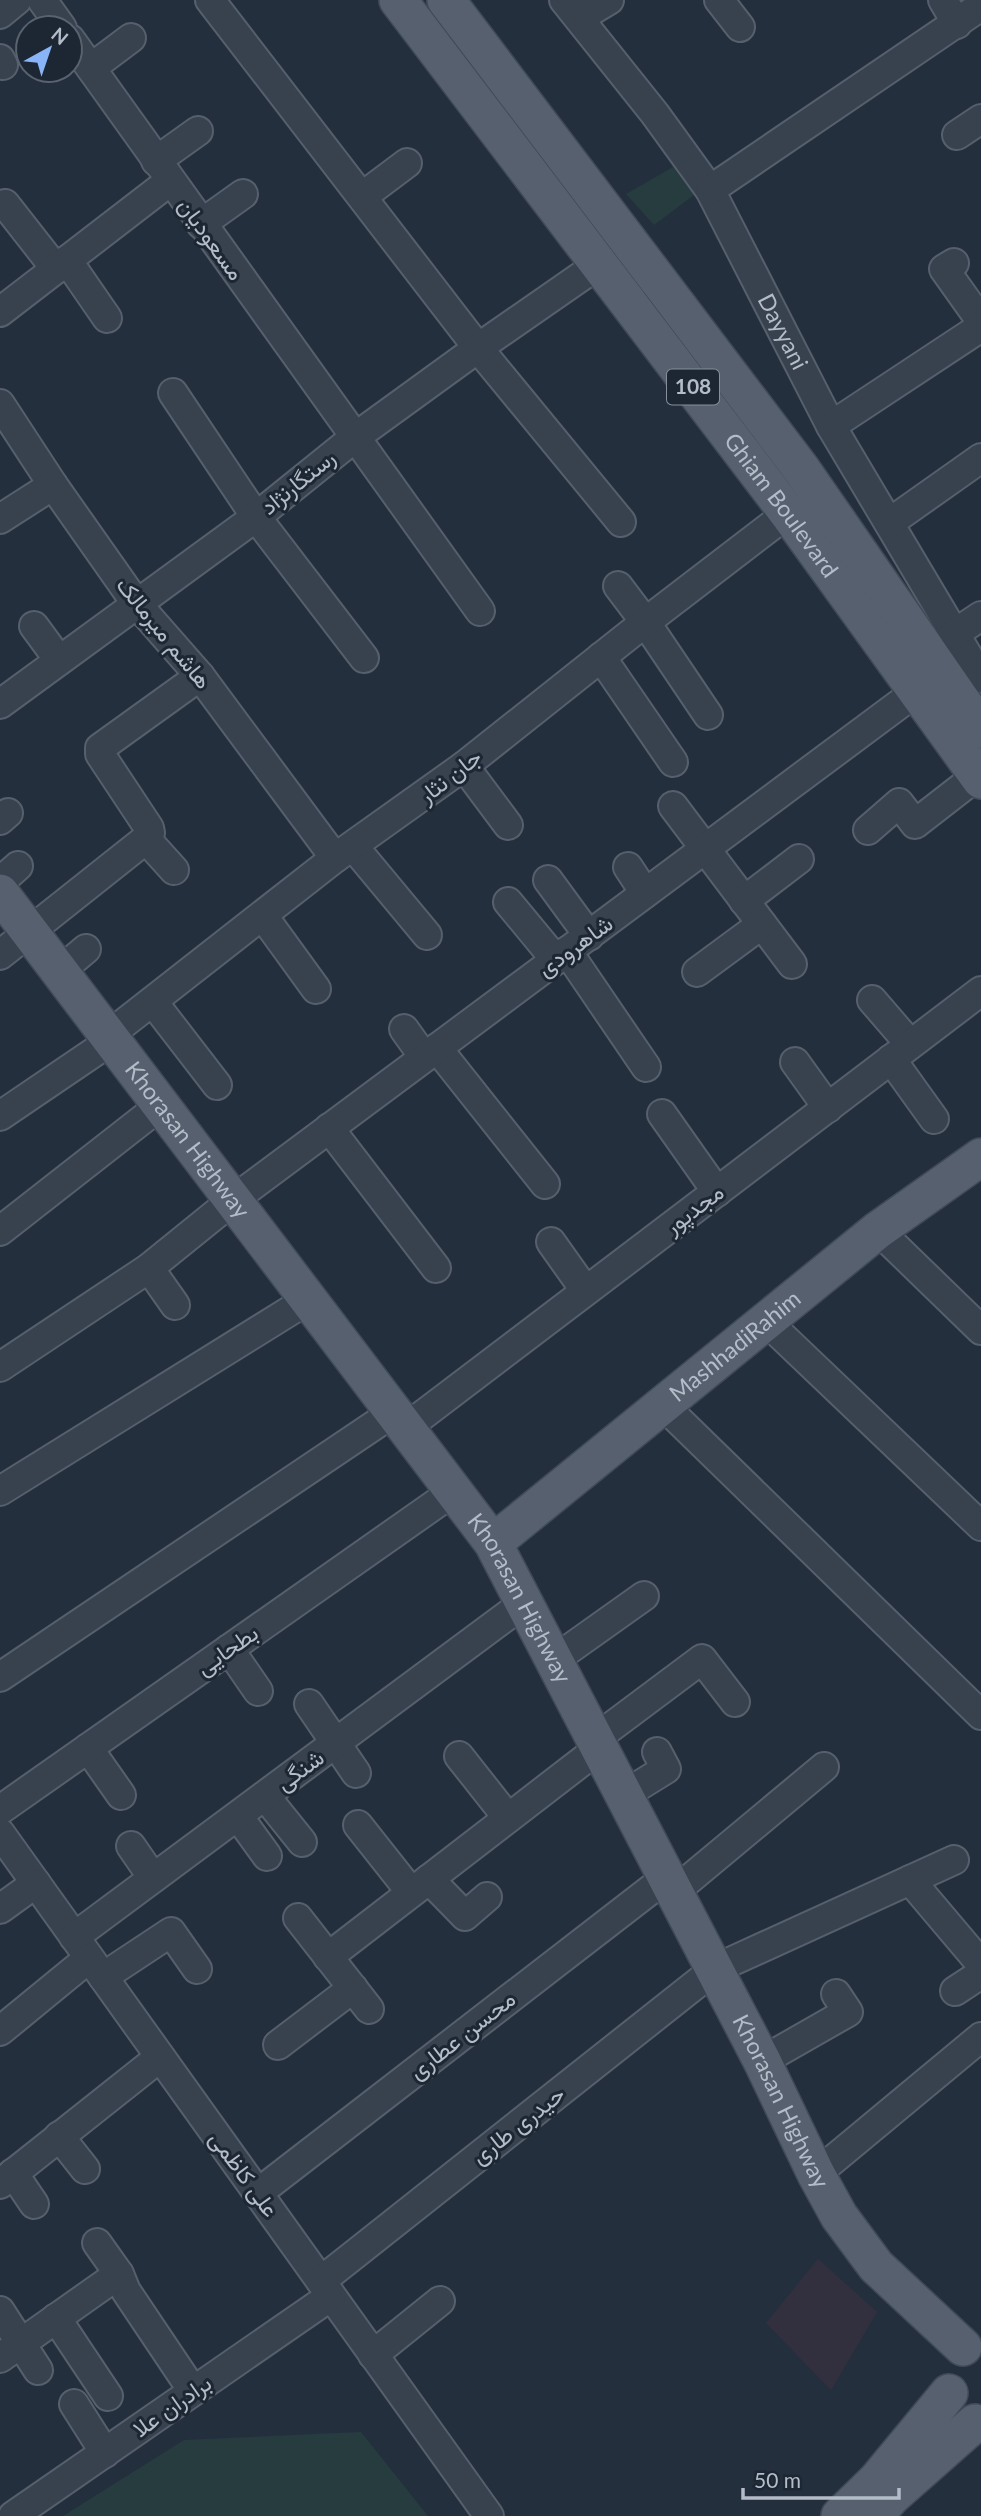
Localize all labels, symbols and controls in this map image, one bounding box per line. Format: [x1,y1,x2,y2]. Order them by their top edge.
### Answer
north arrow [14,14,84,84]
text: N [47,22,73,49]
street label: مسعودیان [171,192,251,286]
street label: Dayyani [752,289,815,374]
road number: 108 [667,370,719,404]
street label: Ghiam Boulevard [719,427,845,582]
street label: رستگارنژاد [254,443,342,521]
street label: هاشم میرمالک [110,571,218,695]
street label: جان نثار [412,742,488,811]
street label: شاهرودی [531,909,619,983]
street label: Khorasan Highway [120,1055,257,1223]
street label: مجدپور [658,1177,730,1242]
street label: MashhadiRahim [663,1284,806,1407]
street label: Khorasan Highway [462,1507,578,1688]
street label: بطحایی [190,1618,263,1681]
street label: شنگی [270,1742,329,1797]
street label: محسن عطاری [403,1984,521,2086]
street label: Khorasan Highway [727,2009,836,2193]
street label: حیدری طاری [465,2079,571,2171]
street label: علی کاظمی [203,2125,285,2223]
street label: برادران علا [127,2368,217,2444]
scale bar [743,2456,899,2500]
text: 50 m [754,2467,801,2492]

